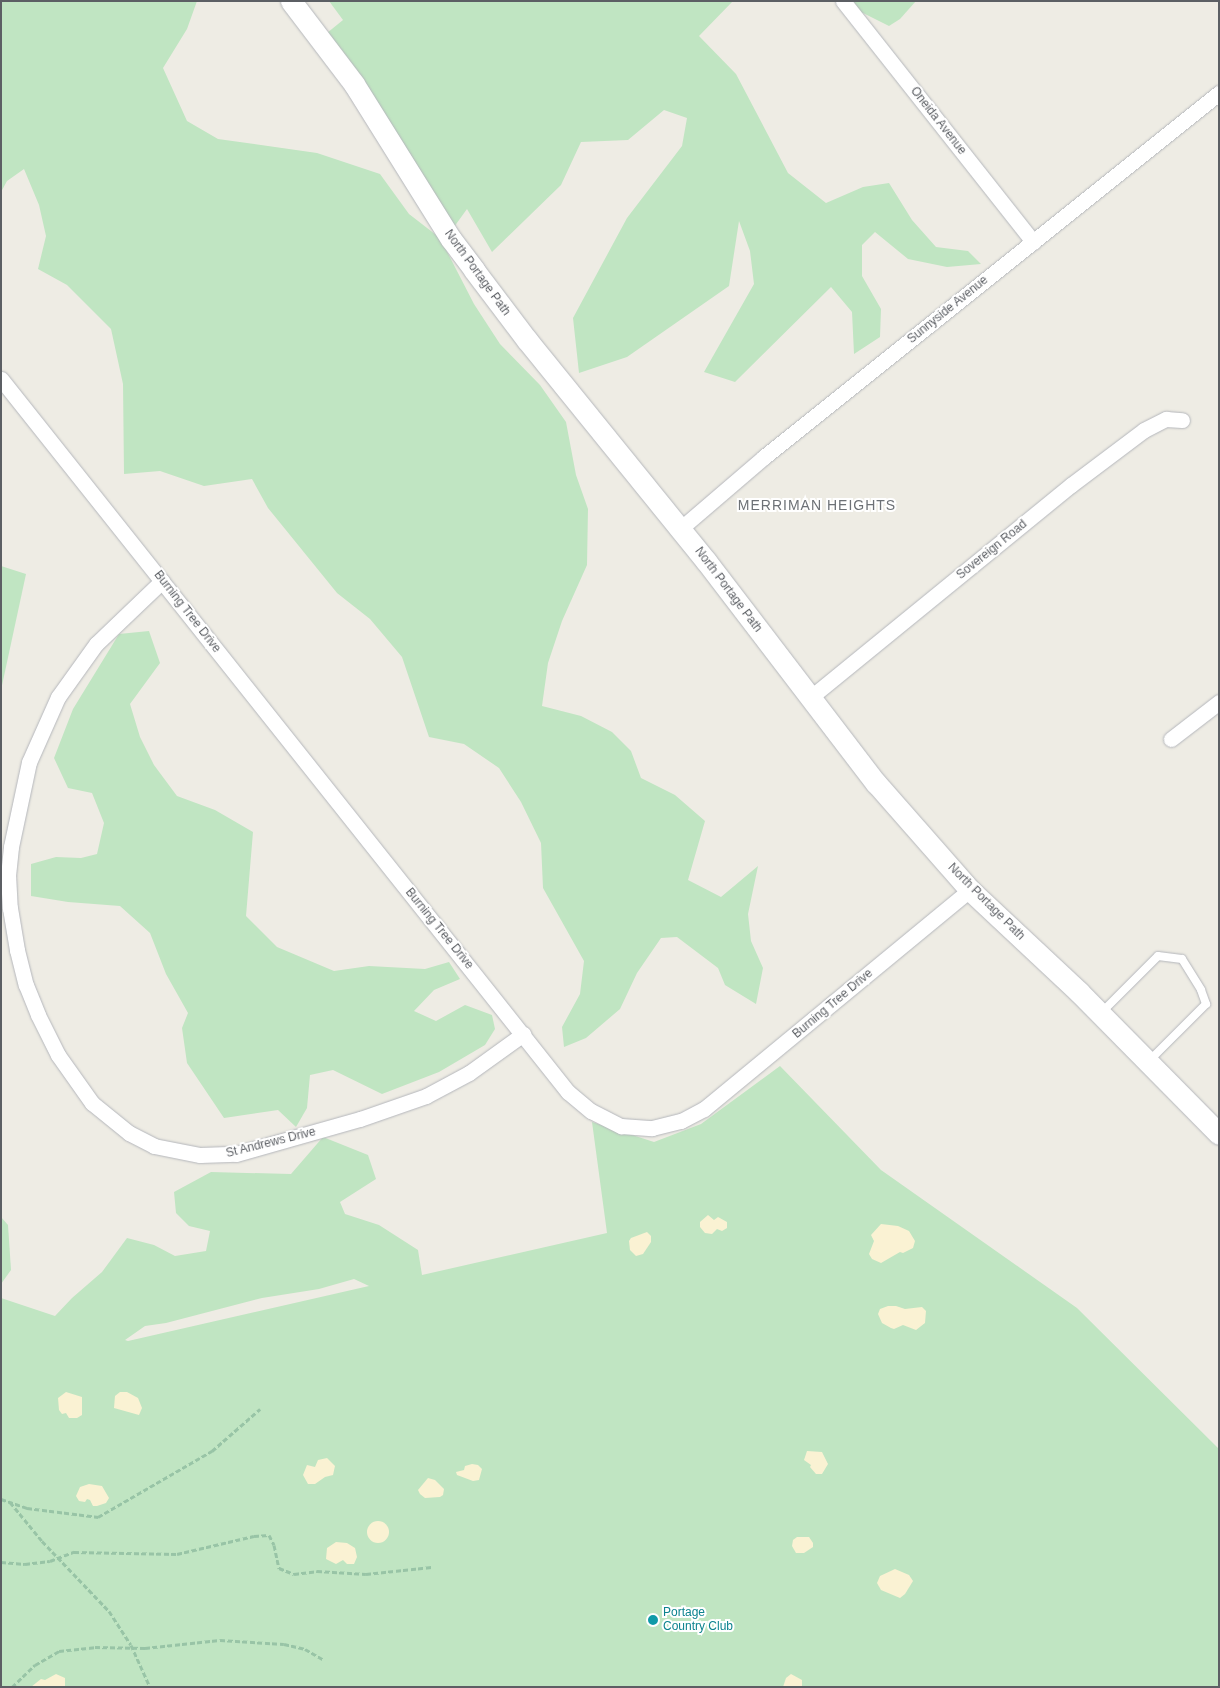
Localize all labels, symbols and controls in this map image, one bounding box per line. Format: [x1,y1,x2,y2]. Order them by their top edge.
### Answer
street label: Oneida Avenue [907,84,969,158]
street label: North Portage Path [441,227,513,319]
street label: Sunnyside Avenue [905,273,991,347]
district label: MERRIMAN HEIGHTS [736,497,898,513]
street label: Sovereign Road [954,517,1030,583]
street label: North Portage Path [691,545,765,635]
street label: Burning Tree Drive [150,568,224,656]
street label: North Portage Path [945,861,1027,943]
street label: Burning Tree Drive [402,886,476,972]
street label: Burning Tree Drive [790,966,876,1042]
street label: St Andrews Drive [224,1125,318,1161]
place label: Portage Country Club [663,1606,733,1634]
marker: Portage Country Club [647,1614,659,1626]

